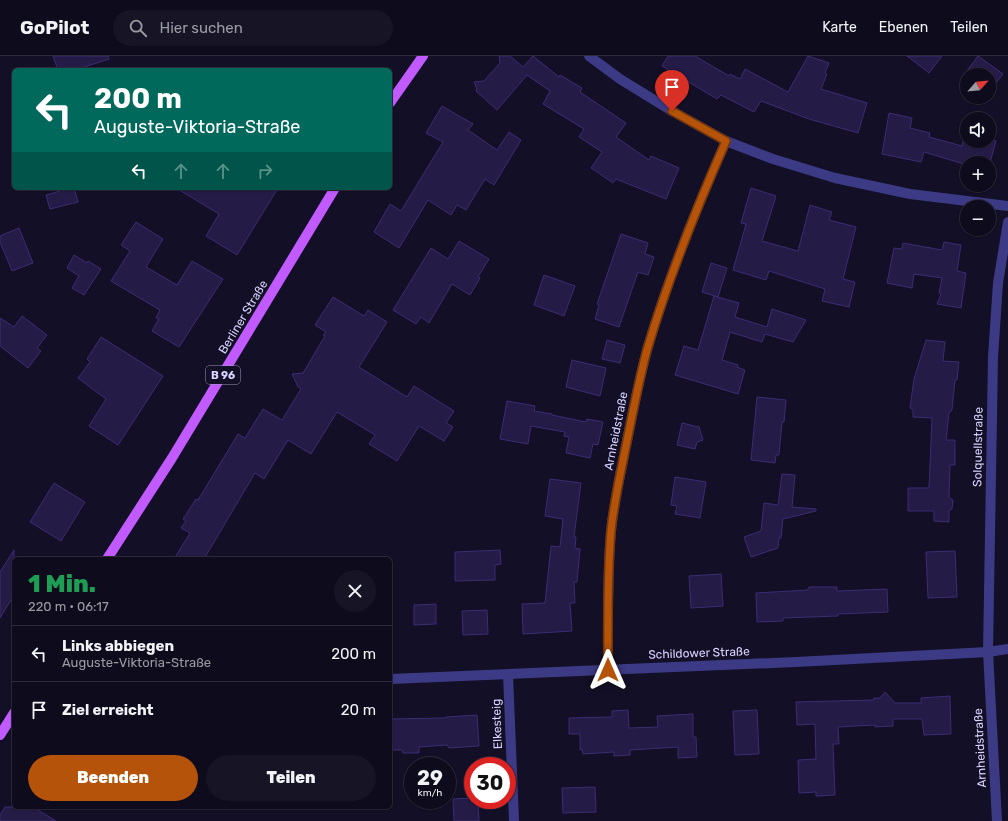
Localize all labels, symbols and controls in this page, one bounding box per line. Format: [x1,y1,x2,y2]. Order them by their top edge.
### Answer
search box [113,10,393,46]
text: GoPilot [20,16,89,39]
icon: search [127,17,149,39]
text: Hier suchen [159,19,243,37]
text: Karte [822,19,857,36]
text: Ebenen [879,19,928,36]
text: Teilen [950,19,988,36]
north arrow [960,68,996,104]
map controls [960,68,996,236]
pin [655,70,689,111]
icon: arrive [661,76,683,98]
text: 200 m [94,82,182,115]
icon: left [28,84,80,136]
button: sound [960,112,996,148]
text: Auguste-Viktoria-Straße [94,116,300,138]
button: + [960,156,996,192]
icon: left [128,160,150,182]
icon: ahead [170,160,192,182]
icon: ahead [212,160,234,182]
icon: right [254,160,276,182]
button: − [960,200,996,236]
street label: Berliner Straße [216,277,271,356]
road number: B 96 [206,366,240,384]
street label: Arnheidstraße [602,390,631,471]
street label: Solquellstraße [970,407,986,487]
text: 1 Min. [28,570,96,598]
button: close [334,570,376,612]
text: 220 m · 06:17 [28,599,109,614]
text: Links abbiegen [62,637,174,655]
icon: left [28,643,50,665]
street label: Schildower Straße [648,644,750,662]
text: 200 m [331,645,376,663]
position arrow [587,649,629,691]
text: Auguste-Viktoria-Straße [62,655,211,670]
icon: arrive [28,699,50,721]
street label: Elkesteig [489,699,505,749]
text: Ziel erreicht [62,701,154,719]
text: 20 m [341,701,376,719]
street label: Arnheidstraße [971,708,989,788]
button: Beenden [28,755,198,801]
button: Teilen [206,755,376,801]
speed limit sign: 30 [464,757,516,809]
text: 29 [417,766,443,790]
text: km/h [418,787,442,799]

